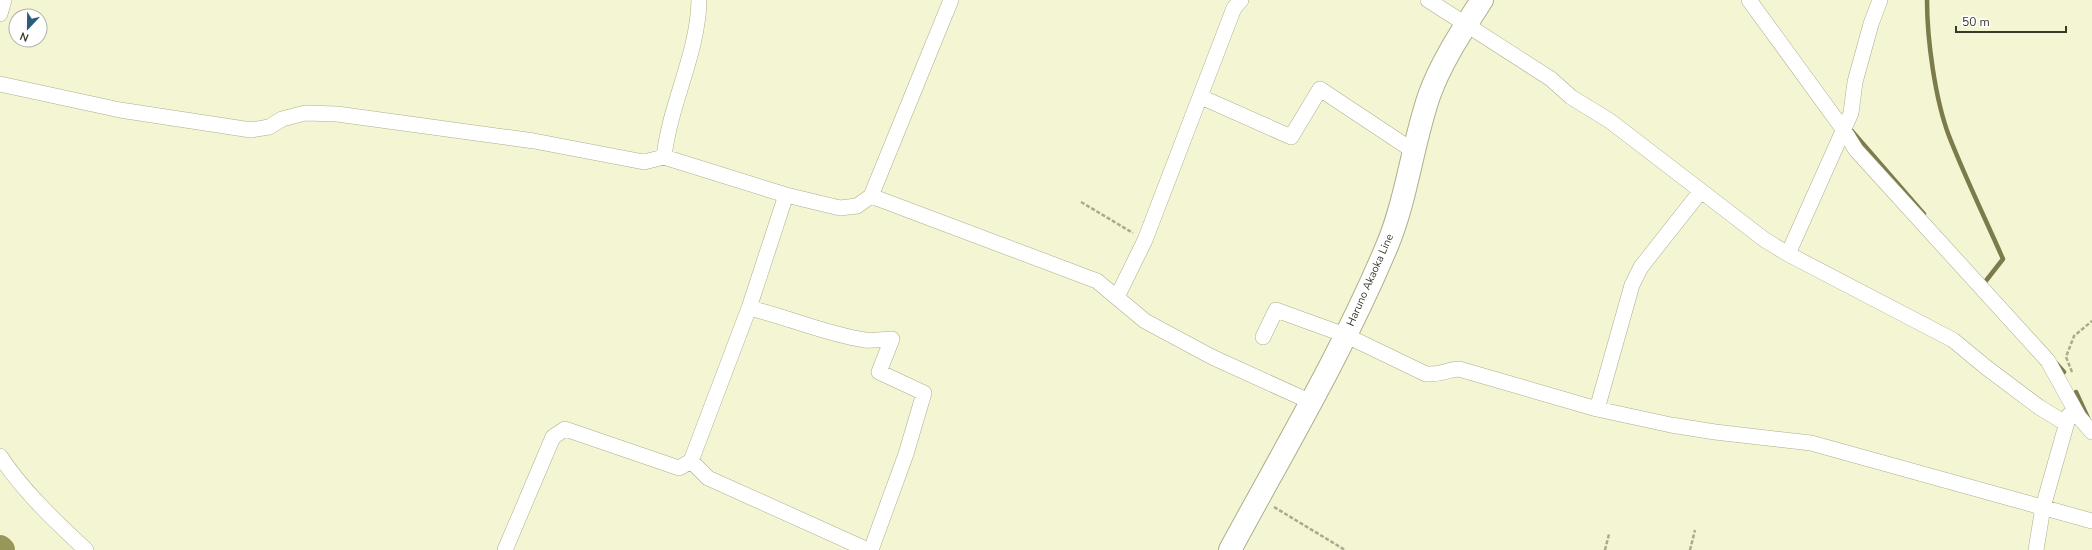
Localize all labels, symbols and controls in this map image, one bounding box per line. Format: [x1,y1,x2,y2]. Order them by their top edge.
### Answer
north arrow [8,8,48,48]
scale bar [1956,8,2066,34]
text: 50 m [1962,14,1990,30]
text: N [18,28,31,45]
street label: Haruno Akaoka Line [1343,231,1397,329]

